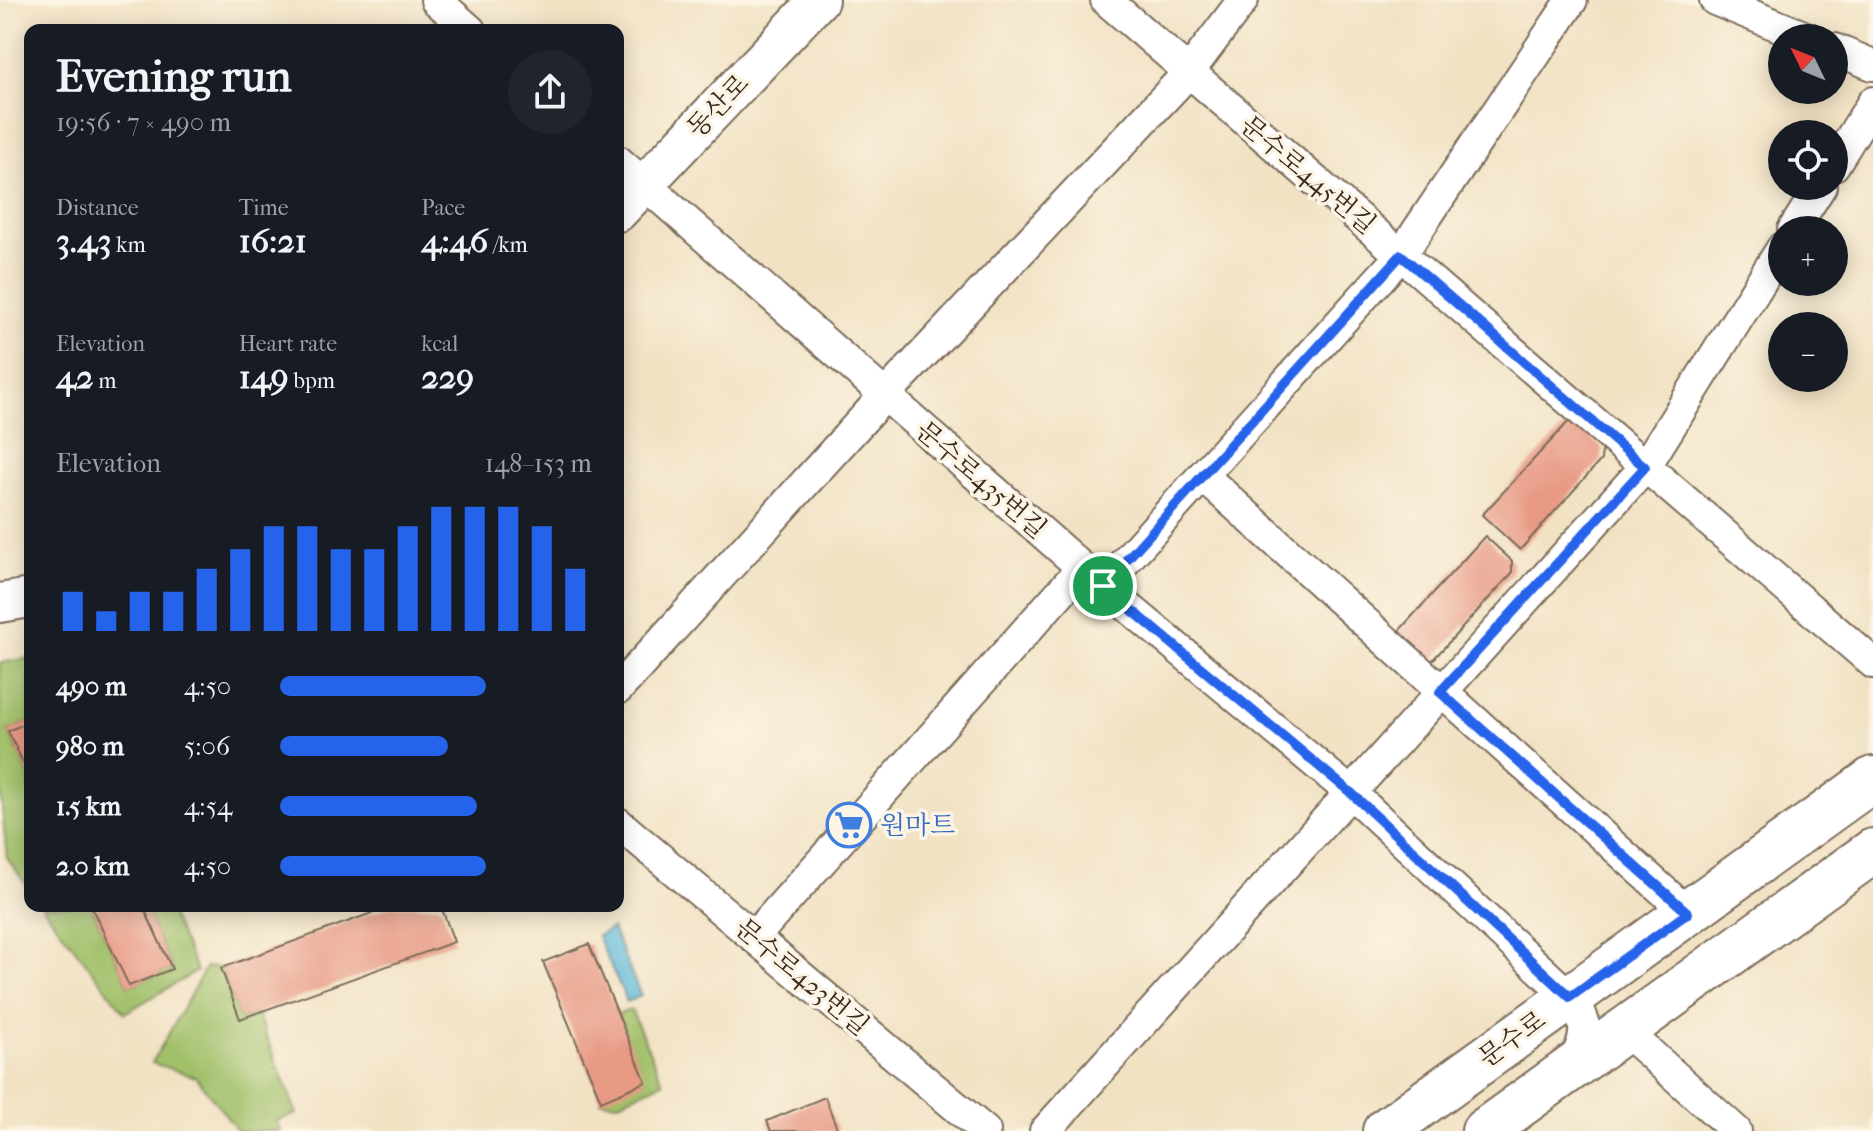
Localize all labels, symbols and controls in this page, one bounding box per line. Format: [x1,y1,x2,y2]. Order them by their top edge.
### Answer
north arrow [1768,24,1848,104]
map controls [1768,24,1848,392]
button: share [508,50,592,134]
text: Evening run [56,51,291,102]
street label: 동산로 [681,68,755,144]
text: 19:56 · 7 × 490 m [56,107,231,138]
street label: 문수로445번길 [1234,109,1382,241]
button: locate [1768,120,1848,200]
text: Distance [56,195,139,221]
text: Time [239,195,289,221]
text: Pace [421,195,465,221]
button: + [1768,216,1848,296]
text: 3.43 [56,221,111,261]
text: 16:21 [239,221,307,261]
text: 4:46 [421,221,488,261]
text: km [111,232,146,258]
text: /km [488,232,528,258]
button: − [1768,312,1848,392]
text: Elevation [56,331,145,357]
text: Heart rate [239,331,337,357]
text: kcal [421,331,458,357]
text: 42 [56,357,94,397]
text: 149 [239,357,289,397]
text: 229 [421,357,474,397]
text: m [94,368,117,394]
text: bpm [289,368,335,394]
street label: 문수로435번길 [909,415,1053,545]
text: Elevation [56,448,161,479]
text: 148–153 m [485,448,592,479]
pin [1069,552,1137,620]
icon: arrive [1081,564,1125,608]
text: 490 m [56,671,127,702]
text: 4:50 [184,671,231,702]
text: 980 m [56,731,124,762]
text: 5:06 [184,731,230,762]
text: 1.5 km [56,791,121,822]
text: 4:54 [184,791,232,822]
supermarket icon: 원마트 [825,801,873,849]
place label: 원마트 [880,810,955,841]
text: 2.0 km [56,851,129,882]
text: 4:50 [184,851,231,882]
street label: 문수로423번길 [729,912,875,1042]
street label: 문수로 [1472,1004,1552,1074]

